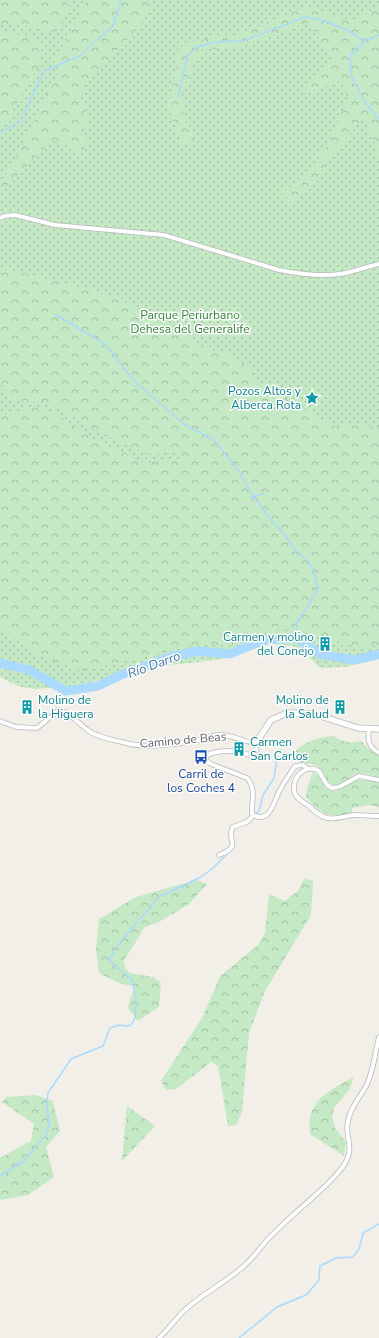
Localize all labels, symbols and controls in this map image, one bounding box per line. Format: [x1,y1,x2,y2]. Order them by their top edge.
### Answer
park label: Parque Periurbano Dehesa del Generalife [130,307,250,337]
place label: Pozos Altos y Alberca Rota [228,383,302,413]
place icon: Pozos Altos y Alberca Rota [304,390,320,406]
place label: Carmen y molino del Conejo [223,629,314,659]
building icon: Carmen y molino del Conejo [317,636,333,652]
water label: Río Darro [125,647,183,683]
place label: Molino de la Higuera [38,692,94,722]
place label: Molino de la Salud [276,692,329,722]
building icon: Molino de la Higuera [19,699,35,715]
building icon: Molino de la Salud [332,699,348,715]
street label: Camino de Beas [139,728,227,752]
place label: Carmen San Carlos [250,734,308,764]
building icon: Carmen San Carlos [231,741,247,757]
bus stop icon: Carril de los Coches 4 [193,749,209,765]
place label: Carril de los Coches 4 [167,766,235,796]

